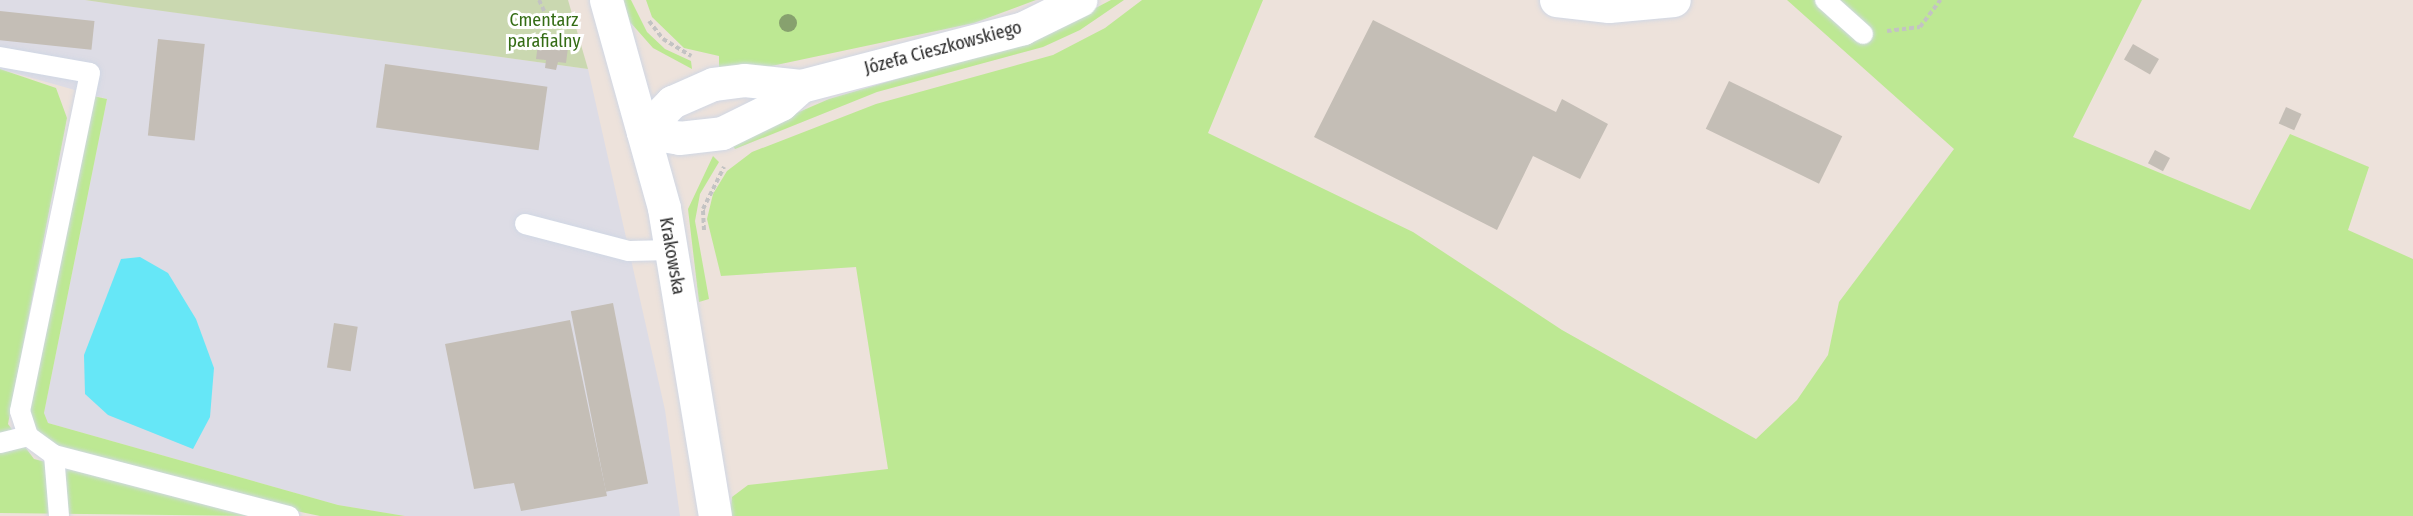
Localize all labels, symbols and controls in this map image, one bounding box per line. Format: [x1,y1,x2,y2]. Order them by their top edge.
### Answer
park label: Cmentarz parafialny [508,10,580,52]
street label: Józefa Cieszkowskiego [862,17,1024,79]
street label: Krakowska [655,216,689,296]

